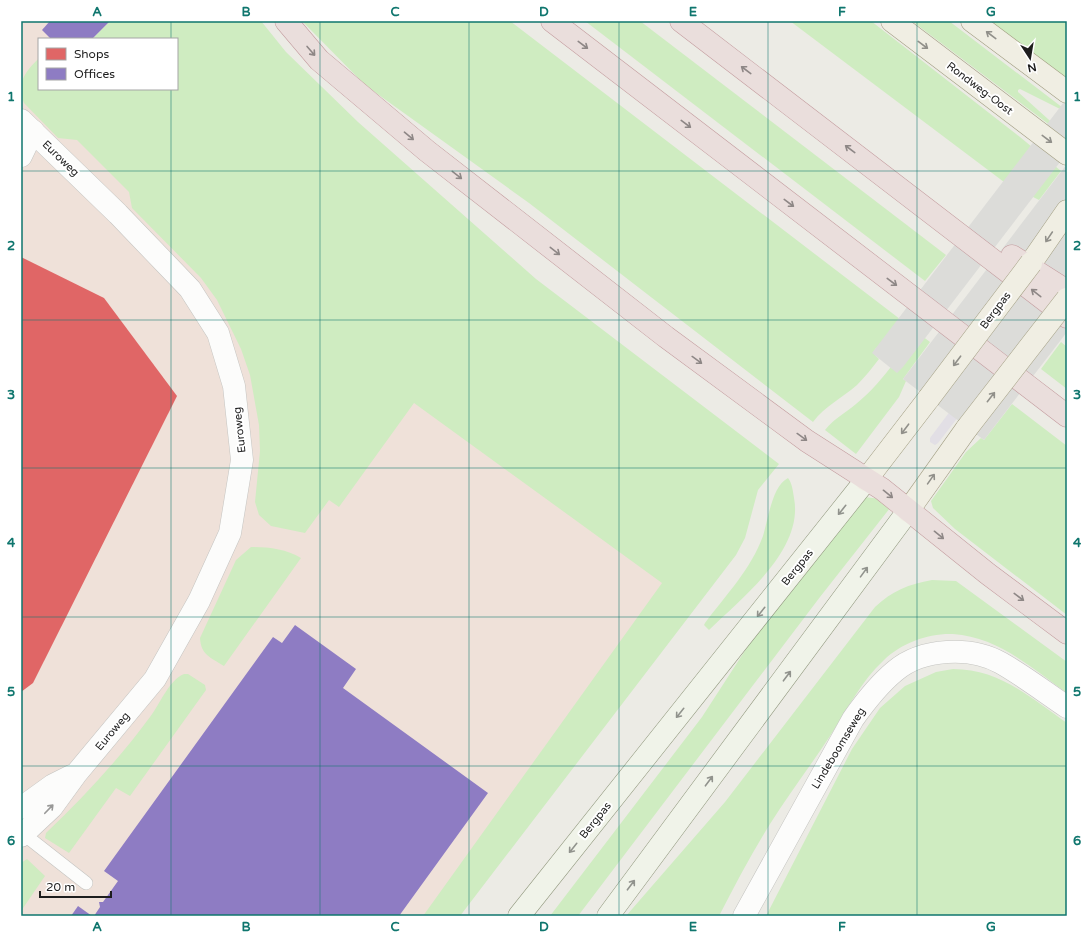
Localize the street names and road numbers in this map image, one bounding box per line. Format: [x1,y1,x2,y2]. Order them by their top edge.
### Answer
street label: Rondweg-Oost [944,59,1015,117]
street label: Euroweg [40,138,82,179]
street label: Bergpas [977,289,1014,331]
street label: Euroweg [231,406,248,454]
street label: Bergpas [779,546,816,588]
street label: Lindeboomseweg [809,705,868,791]
street label: Euroweg [93,709,132,753]
street label: Bergpas [577,799,614,841]

